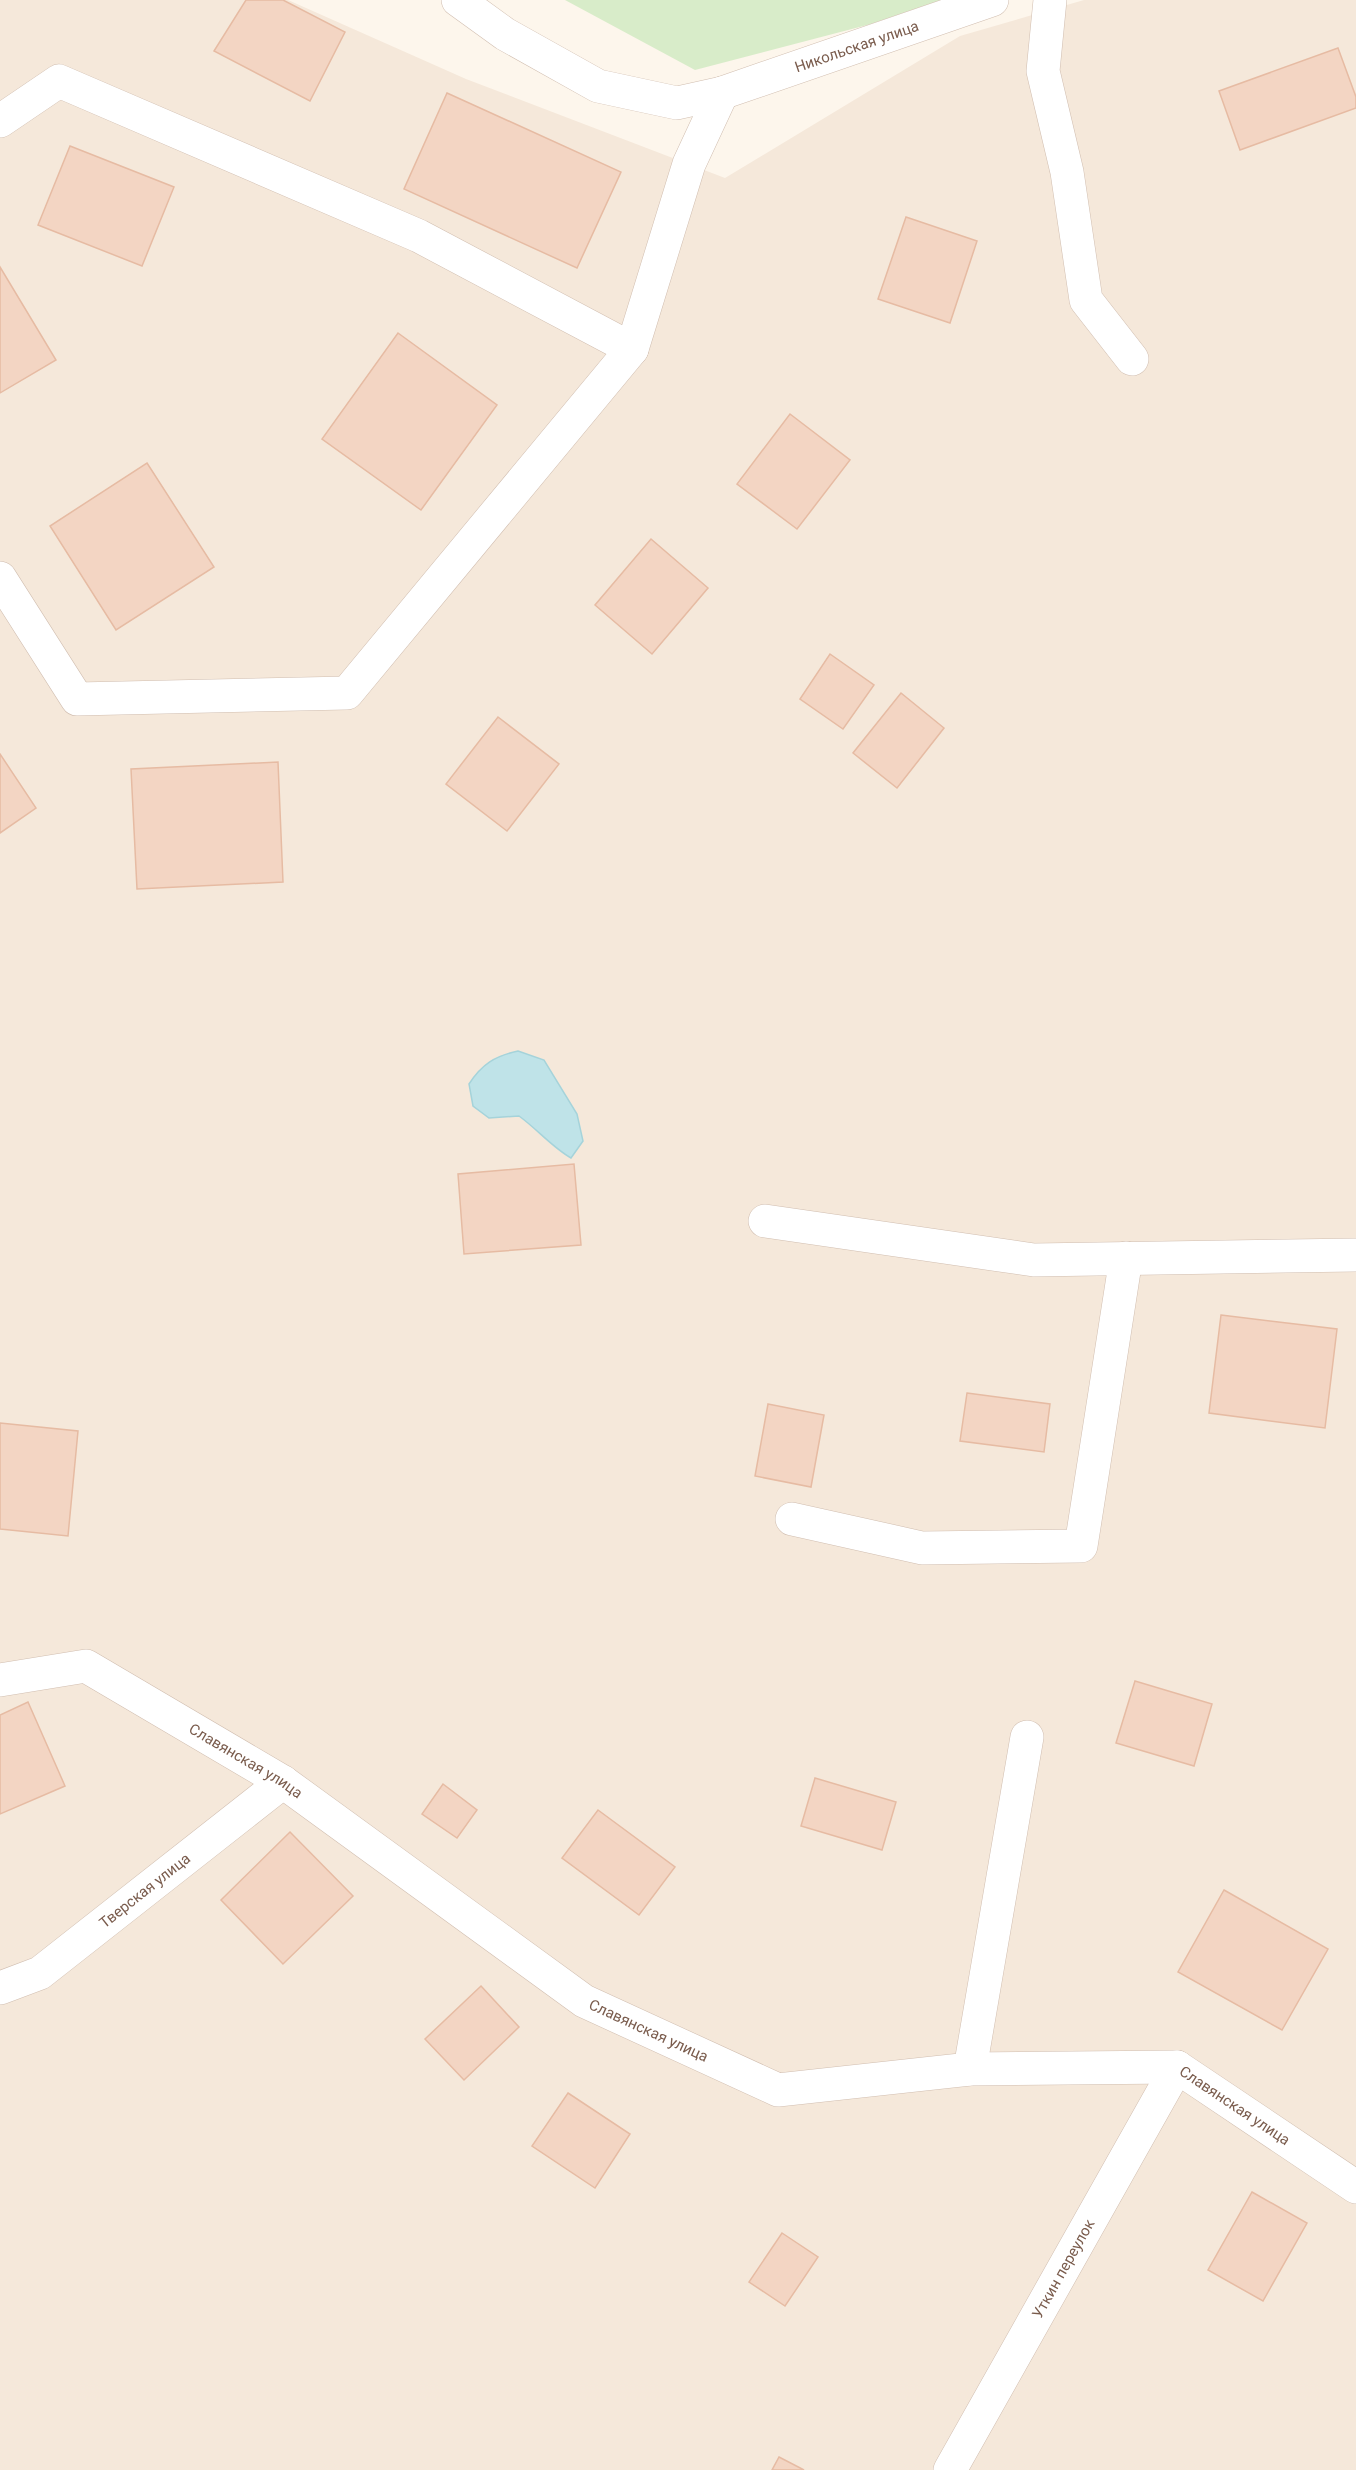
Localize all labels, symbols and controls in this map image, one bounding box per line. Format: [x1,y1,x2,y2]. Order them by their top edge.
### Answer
street label: Никольская улица [792,17,921,76]
street label: Славянская улица [186,1720,306,1802]
street label: Тверская улица [96,1849,194,1932]
street label: Славянская улица [586,1995,711,2066]
street label: Славянская улица [1176,2062,1293,2149]
street label: Уткин переулок [1028,2216,1098,2321]

